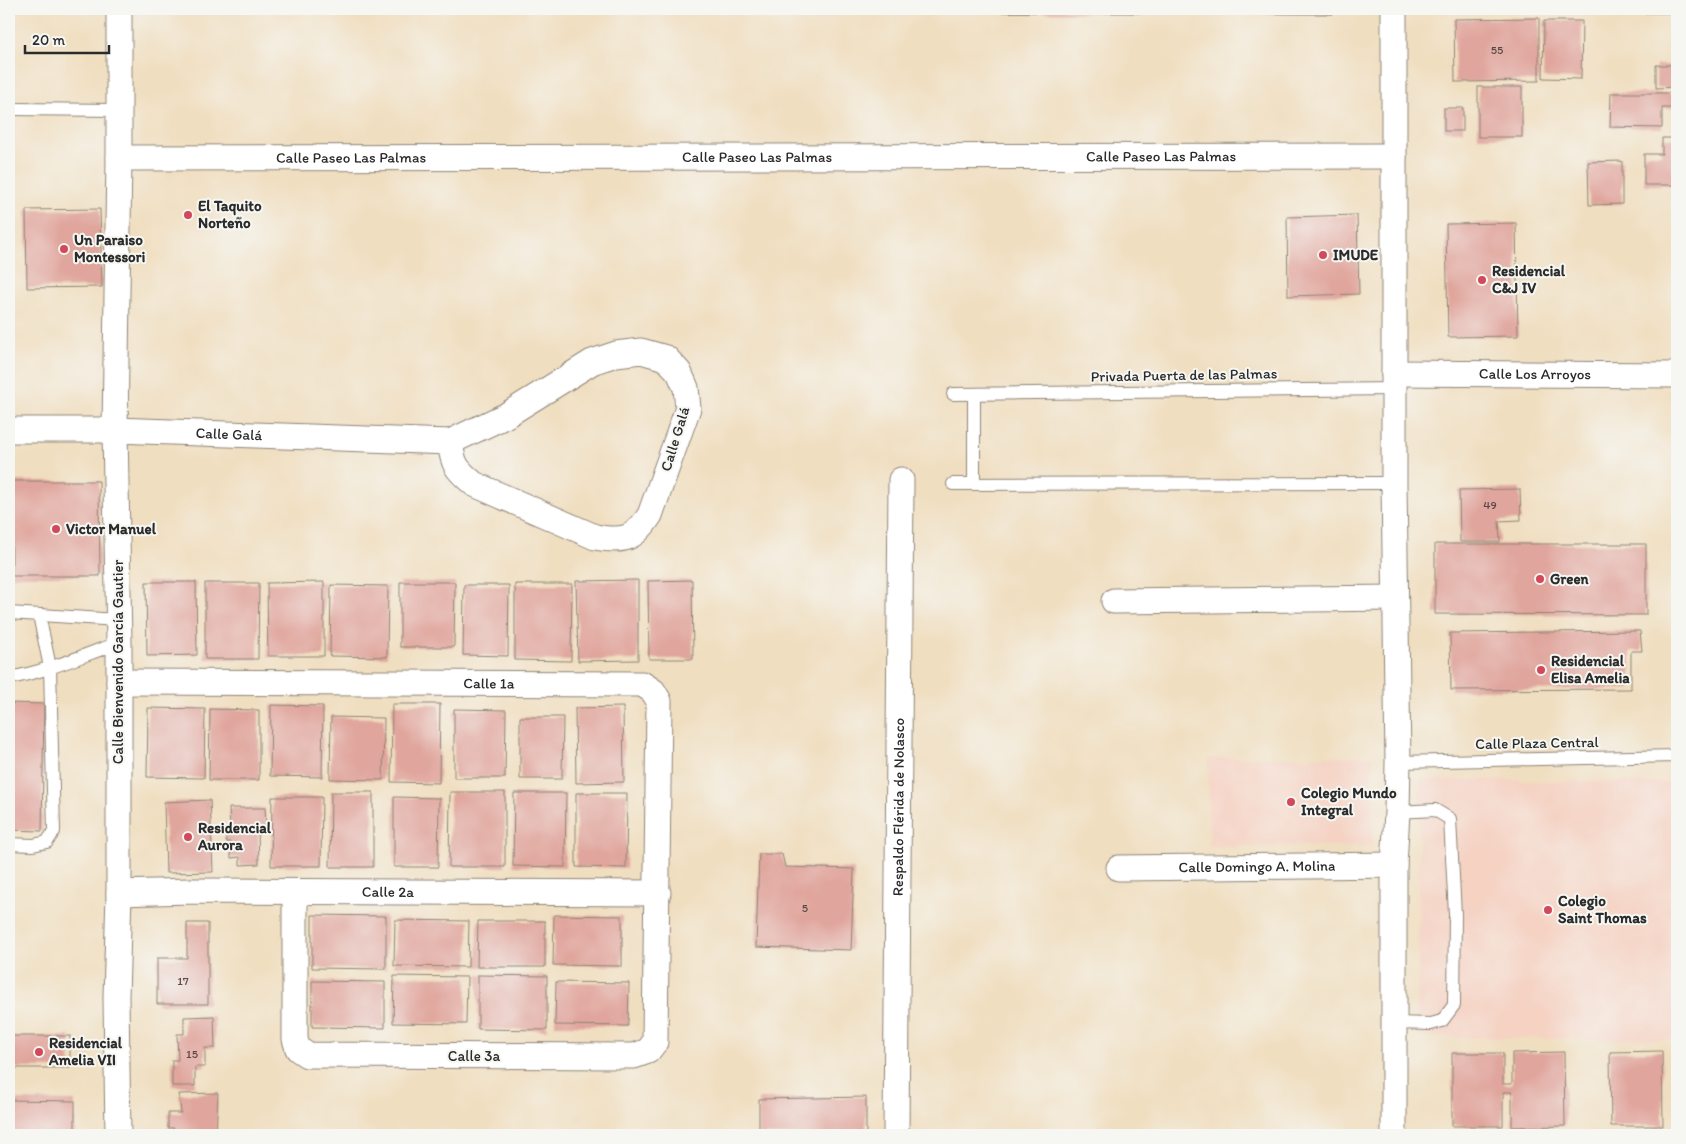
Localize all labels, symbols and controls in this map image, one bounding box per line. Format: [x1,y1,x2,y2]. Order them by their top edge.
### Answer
scale bar [25,22,109,54]
text: 20 m [32,31,66,49]
house number: 55 [1491,43,1503,57]
street label: Calle Paseo Las Palmas [1086,147,1236,165]
street label: Calle Paseo Las Palmas [682,148,832,166]
street label: Calle Paseo Las Palmas [276,149,426,167]
place label: El Taquito Norteño [198,197,262,232]
marker: El Taquito Norteño [182,209,194,221]
place label: Un Paraiso Montessori [74,231,145,266]
marker: Un Paraiso Montessori [58,243,70,255]
place label: IMUDE [1333,246,1379,264]
marker: IMUDE [1317,249,1329,261]
place label: Residencial C&J IV [1492,262,1566,297]
marker: Residencial C&J IV [1476,274,1488,286]
street label: Privada Puerta de las Palmas [1090,364,1278,386]
street label: Calle Los Arroyos [1479,365,1591,383]
street label: Calle Galá [657,404,693,474]
street label: Calle Galá [195,424,263,444]
house number: 49 [1483,498,1497,512]
place label: Victor Manuel [66,520,157,538]
marker: Victor Manuel [50,523,62,535]
street label: Calle Bienvenido García Gautier [109,559,127,764]
place label: Green [1550,570,1590,588]
marker: Green [1534,573,1546,585]
place label: Residencial Elisa Amelia [1551,652,1630,687]
marker: Residencial Elisa Amelia [1535,664,1547,676]
street label: Calle 1a [463,674,515,693]
street label: Respaldo Flérida de Nolasco [889,718,908,896]
street label: Calle Plaza Central [1475,733,1600,753]
place label: Colegio Mundo Integral [1301,784,1397,820]
marker: Colegio Mundo Integral [1285,796,1297,808]
place label: Residencial Aurora [197,819,272,854]
marker: Residencial Aurora [182,831,194,843]
street label: Calle Domingo A. Molina [1178,857,1336,876]
street label: Calle 2a [362,883,414,901]
place label: Colegio Saint Thomas [1558,892,1647,927]
house number: 5 [802,901,808,915]
marker: Colegio Saint Thomas [1542,904,1554,916]
house number: 17 [177,974,189,988]
place label: Residencial Amelia VII [48,1034,123,1069]
marker: Residencial Amelia VII [33,1046,45,1058]
house number: 15 [186,1047,198,1061]
street label: Calle 3a [448,1047,500,1065]

